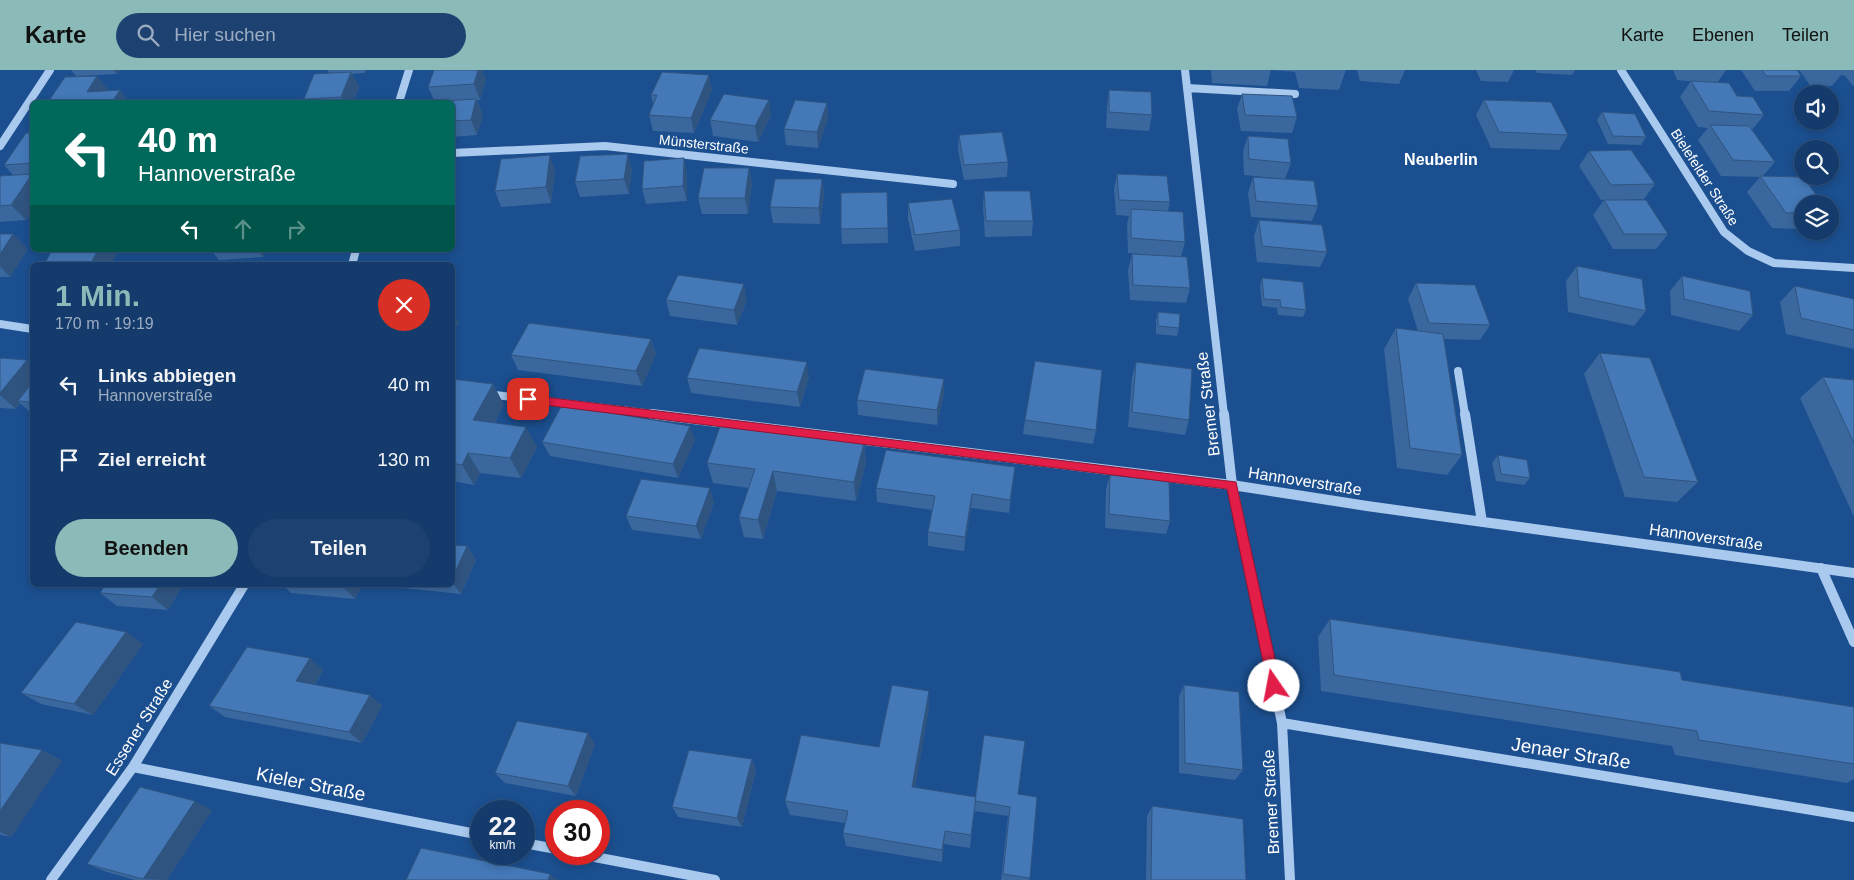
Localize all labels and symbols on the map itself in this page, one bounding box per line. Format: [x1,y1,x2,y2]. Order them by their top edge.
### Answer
street label: Bielefelder Straße [1668,126,1742,229]
street label: Münsterstraße [658,131,750,157]
district label: Neuberlin [1404,151,1478,168]
street label: Bremer Straße [1193,351,1223,457]
pin [507,378,549,420]
street label: Hannoverstraße [1247,464,1363,498]
street label: Hannoverstraße [1648,521,1764,553]
position arrow [1247,659,1299,711]
street label: Essener Straße [102,675,176,779]
street label: Jenaer Straße [1510,733,1632,773]
street label: Bremer Straße [1260,749,1282,855]
street label: Kieler Straße [255,763,367,805]
speed limit sign: 30 [545,800,610,865]

